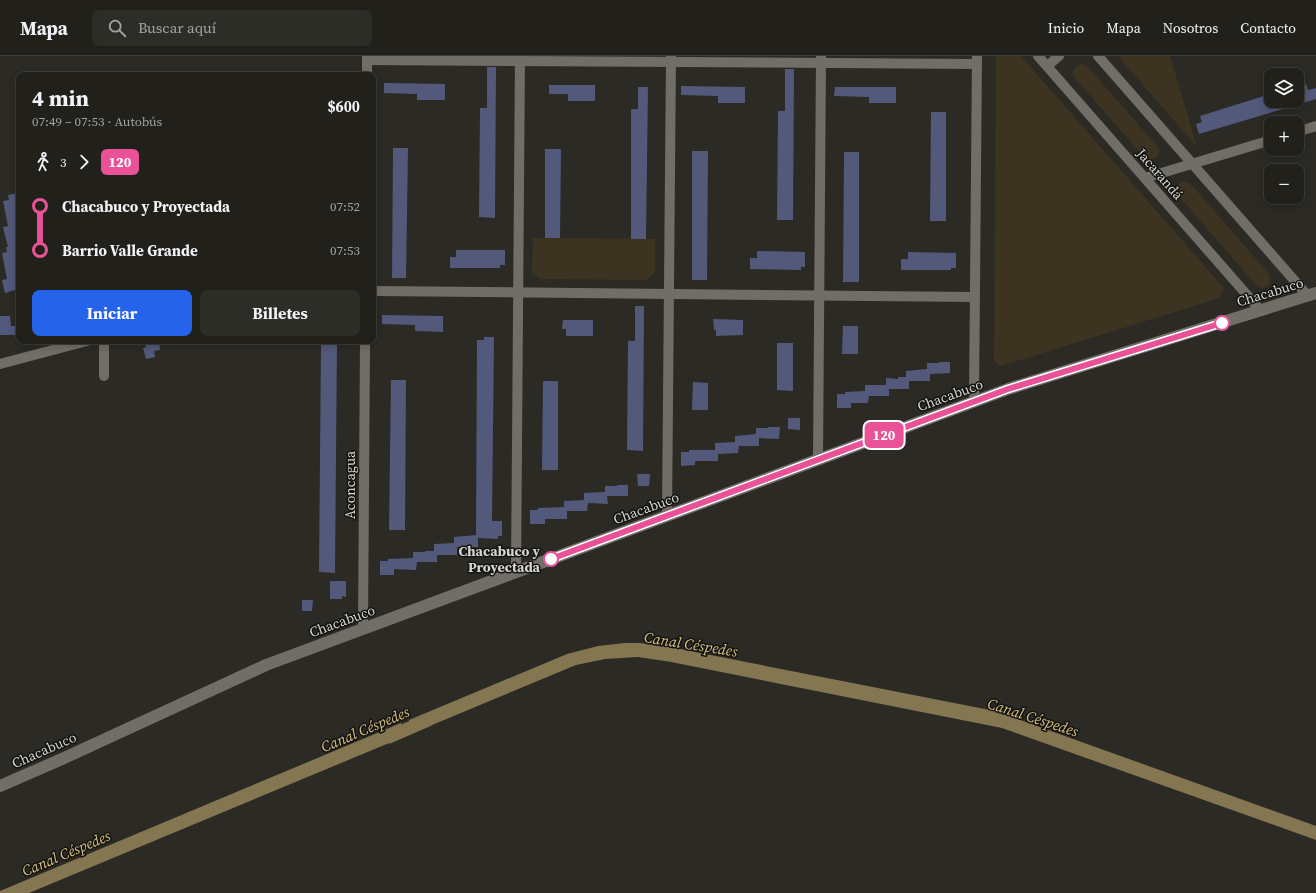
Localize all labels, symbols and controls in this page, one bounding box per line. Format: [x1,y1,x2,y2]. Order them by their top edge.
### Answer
search box [92,10,372,46]
text: Mapa [20,15,68,41]
icon: search [106,17,128,39]
text: Buscar aquí [138,17,216,38]
text: Inicio [1048,18,1084,38]
text: Mapa [1106,18,1141,38]
text: Nosotros [1163,18,1218,38]
text: Contacto [1240,18,1296,38]
map controls [1264,68,1304,204]
button: layers [1264,68,1304,108]
text: 4 min [32,83,89,113]
text: $600 [327,96,360,117]
text: 07:49 – 07:53 · Autobús [32,113,162,130]
button: + [1264,116,1304,156]
street label: Jacarandá [1131,143,1188,205]
icon: walk [32,151,54,173]
icon: forward [73,151,95,173]
text: 120 [109,152,131,172]
text: 3 [60,154,67,171]
button: − [1264,164,1304,204]
text: Chacabuco y Proyectada [62,196,230,217]
text: 07:52 [330,198,360,215]
text: Barrio Valle Grande [62,240,198,261]
text: 07:53 [330,242,360,259]
street label: Chacabuco [1234,272,1306,312]
button: Iniciar [32,290,192,336]
button: Billetes [200,290,360,336]
unlabelled marker [1214,315,1230,331]
street label: Chacabuco [914,374,986,416]
line badge: 120 [861,422,907,448]
text: 120 [873,425,895,445]
street label: Aconcagua [340,450,360,519]
street label: Chacabuco [610,487,682,529]
place label: Chacabuco y Proyectada [458,541,541,577]
marker: Chacabuco y Proyectada [543,551,559,567]
street label: Chacabuco [306,600,378,642]
water label: Canal Céspedes [643,626,740,662]
water label: Canal Céspedes [985,692,1082,742]
water label: Canal Céspedes [317,701,413,757]
street label: Chacabuco [9,727,80,773]
water label: Canal Céspedes [18,825,114,881]

